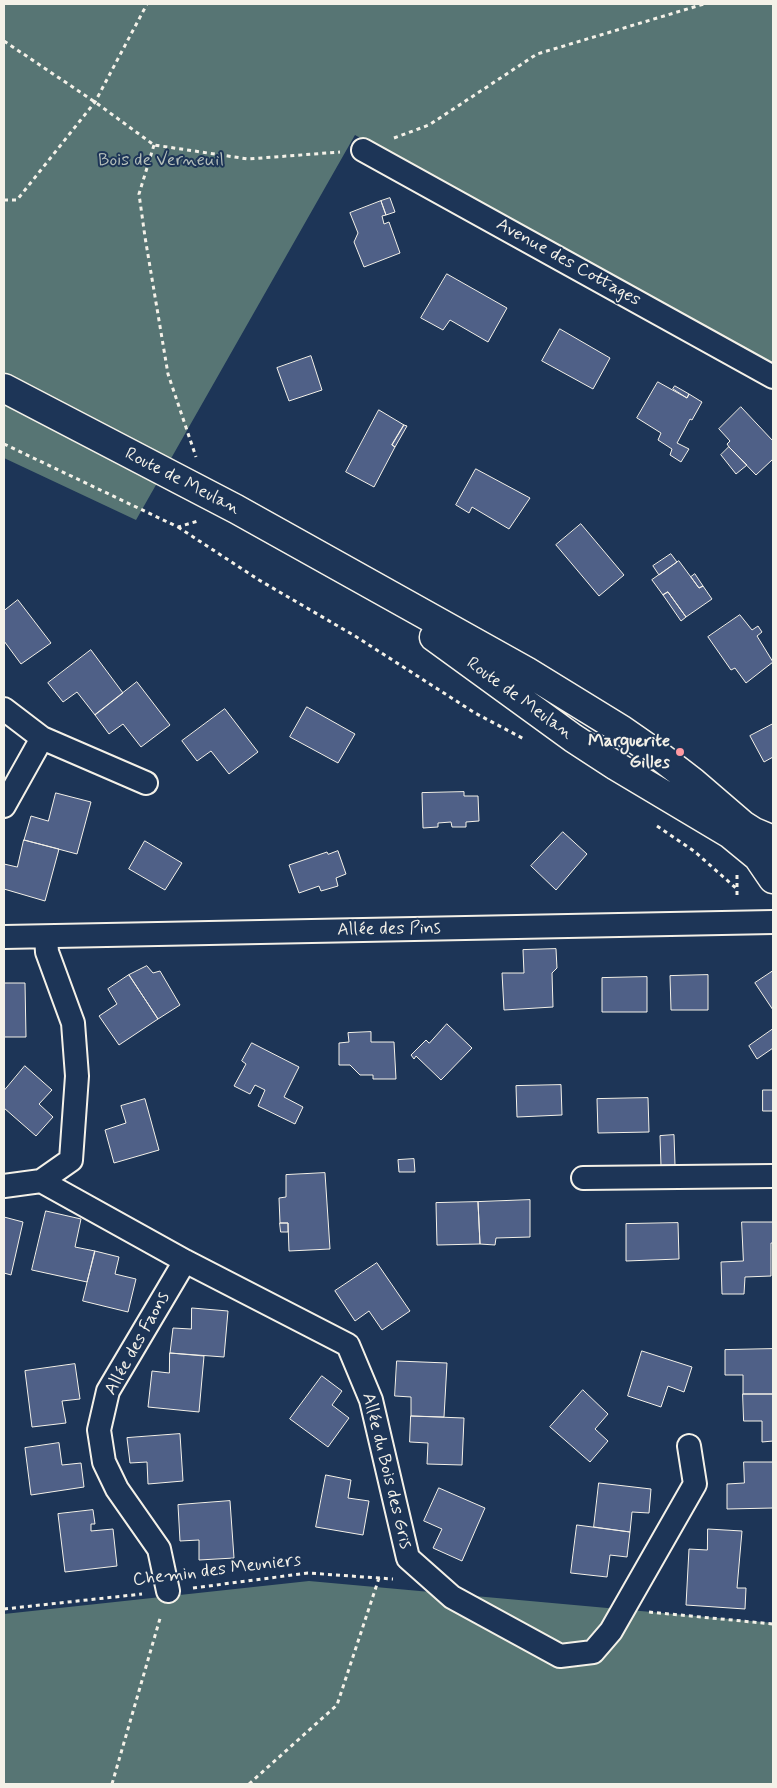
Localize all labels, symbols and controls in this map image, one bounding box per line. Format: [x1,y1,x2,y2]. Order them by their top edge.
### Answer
park label: Bois de Verneuil [98,150,224,172]
street label: Avenue des Cottages [492,214,644,312]
street label: Route de Meulan [121,444,243,520]
street label: Route de Meulan [462,653,576,745]
place label: Marguerite Gilles [588,731,670,774]
marker: Marguerite Gilles [674,746,686,758]
street label: Allée des Pins [337,918,441,942]
street label: Allée des Faons [101,1288,175,1400]
street label: Allée du Bois des Gris [356,1391,416,1551]
street label: Chemin des Meuniers [132,1550,302,1592]

